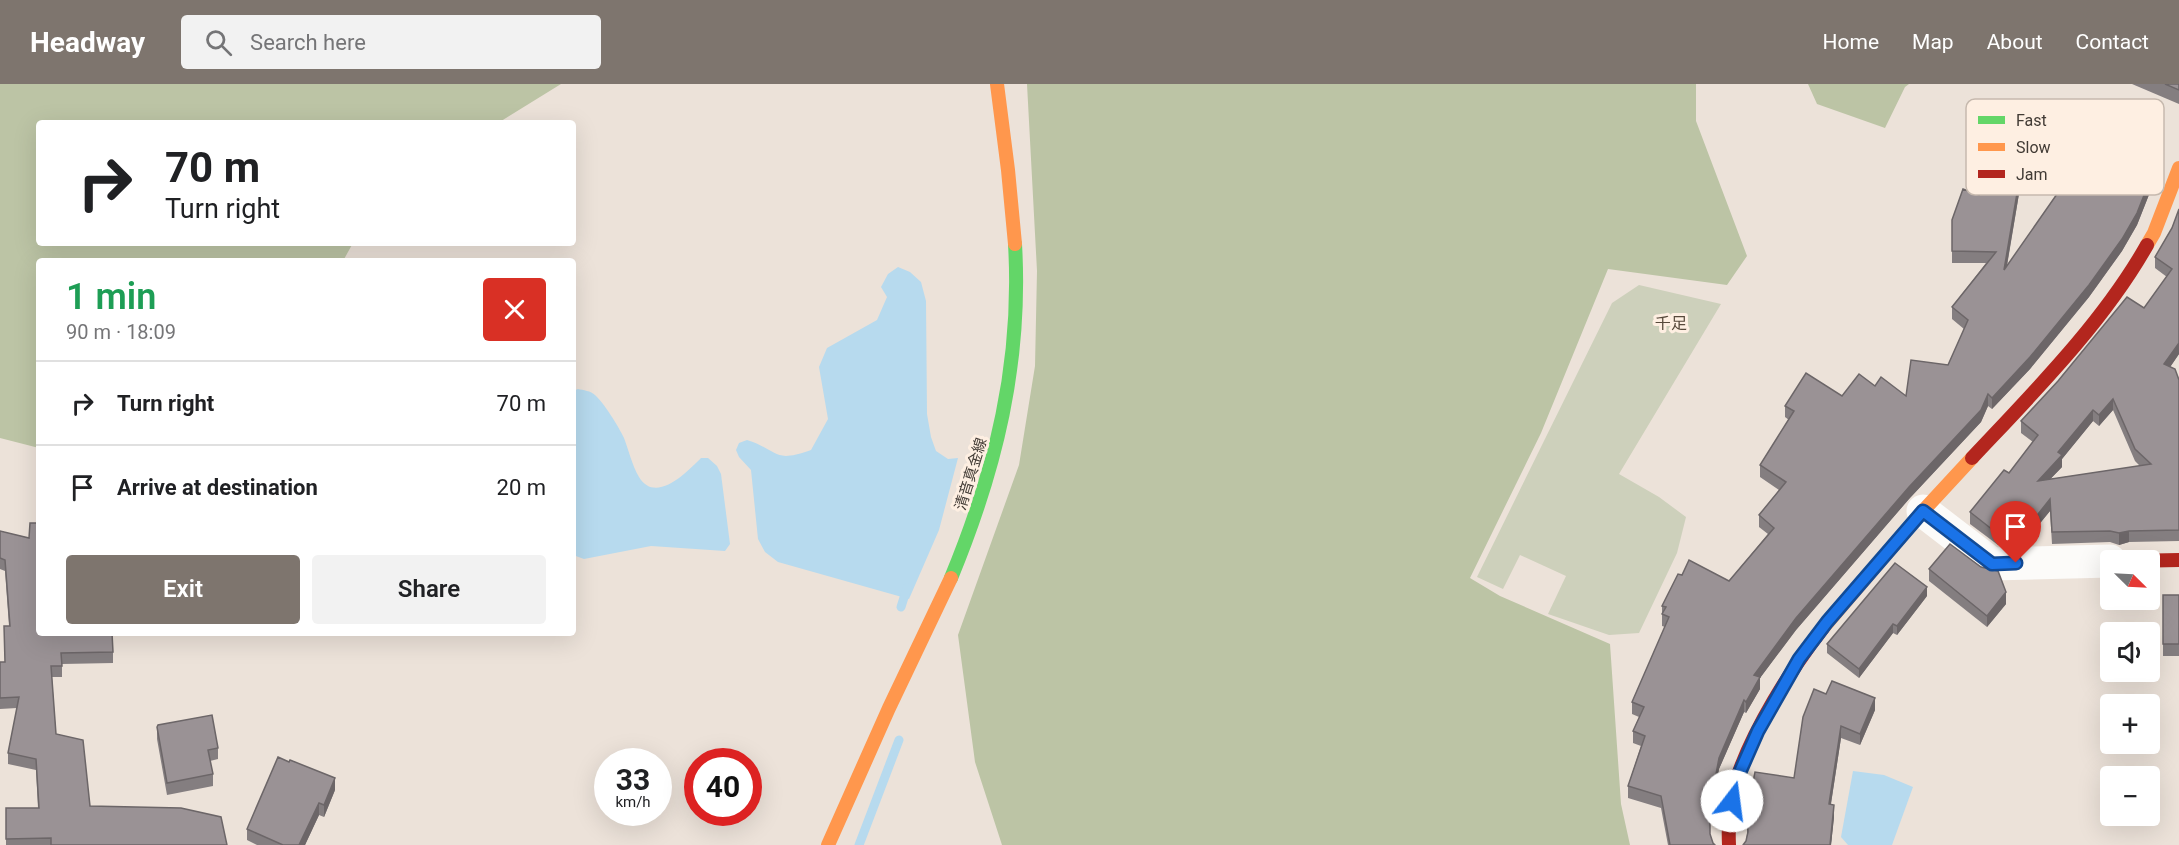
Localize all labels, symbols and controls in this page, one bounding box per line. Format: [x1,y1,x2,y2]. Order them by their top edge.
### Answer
search box [181,15,601,69]
text: Headway [30,26,145,59]
icon: search [202,26,235,59]
text: Search here [250,30,366,55]
text: Home [1823,30,1879,54]
text: Map [1912,30,1954,54]
text: About [1987,30,2043,54]
text: Contact [2076,30,2149,54]
legend [1966,99,2164,195]
text: Fast [2016,111,2047,130]
text: Slow [2016,138,2051,157]
text: 70 m [165,143,260,192]
icon: right [66,144,144,222]
text: Jam [2016,165,2048,184]
text: Turn right [165,193,280,225]
text: 1 min [66,276,156,318]
button: close [483,278,546,341]
district label: 千足 [1655,314,1687,333]
text: 90 m · 18:09 [66,320,176,344]
icon: right [66,387,99,420]
text: Turn right [117,391,214,416]
text: 70 m [497,391,546,416]
street label: 清音真金線 [951,435,991,513]
icon: arrive [66,471,99,504]
text: Arrive at destination [117,475,318,500]
text: 20 m [497,475,546,500]
pin [1990,501,2041,563]
icon: arrive [1999,510,2032,543]
north arrow [2100,550,2160,610]
map controls [2100,550,2160,826]
button: Exit [66,555,300,624]
button: Share [312,555,546,624]
button: sound [2100,622,2160,682]
button: + [2100,694,2160,754]
speed limit sign: 40 [684,748,762,826]
text: 33 [616,762,650,797]
button: − [2100,766,2160,826]
position arrow [1700,769,1764,833]
text: km/h [615,793,651,811]

